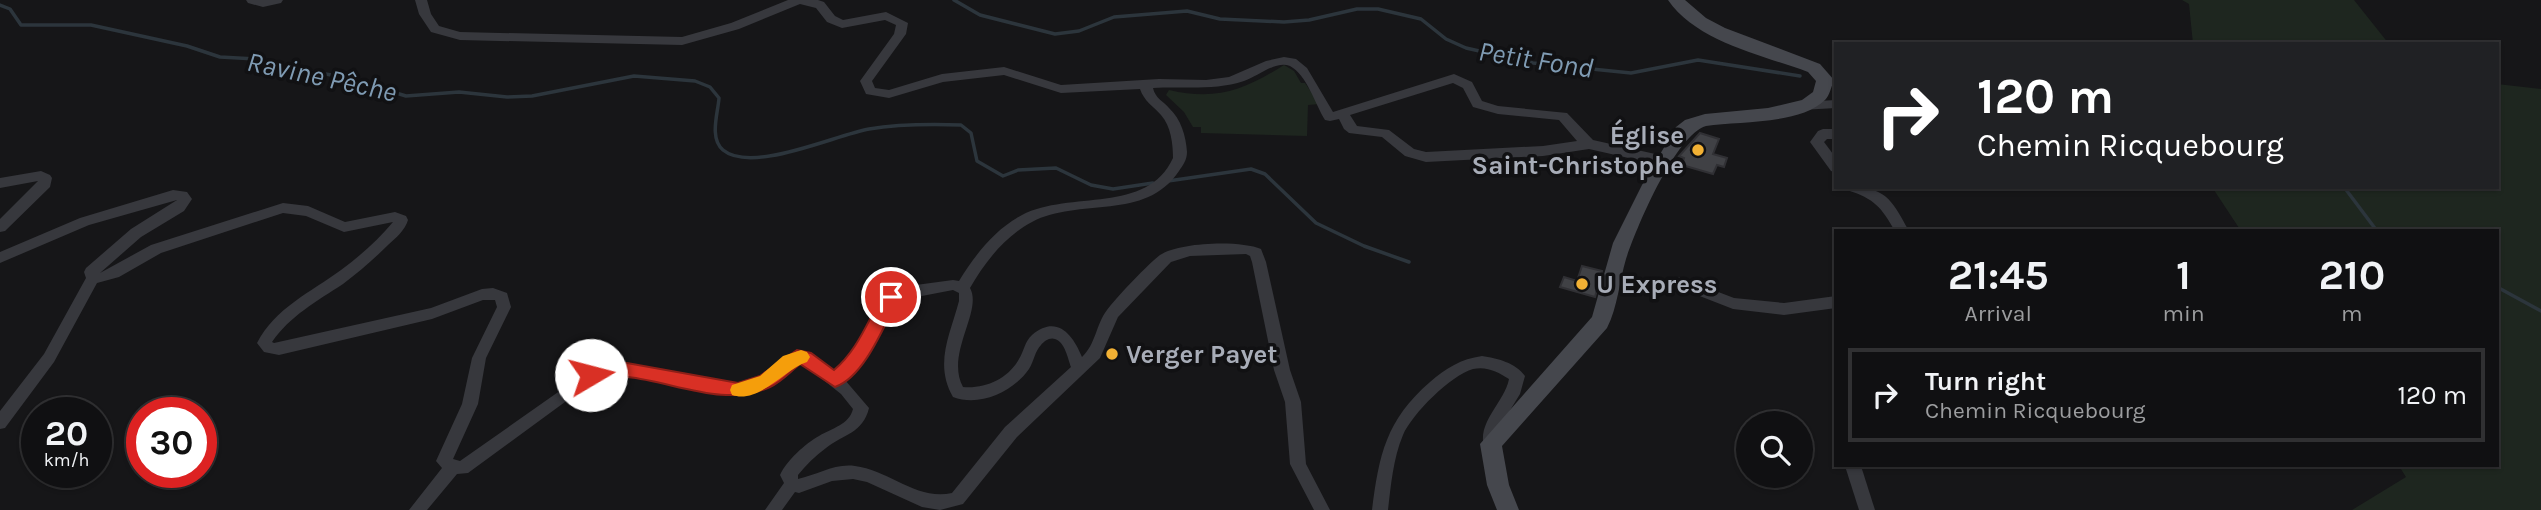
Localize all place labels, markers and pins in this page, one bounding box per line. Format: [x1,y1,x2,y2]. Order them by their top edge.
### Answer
place label: Église Saint-Christophe [1472,119,1684,181]
marker: Église Saint-Christophe [1690,142,1706,158]
pin [861,267,921,327]
place label: U Express [1596,269,1717,300]
marker: U Express [1574,276,1590,292]
place label: Verger Payet [1126,339,1278,370]
marker: Verger Payet [1104,346,1120,362]

